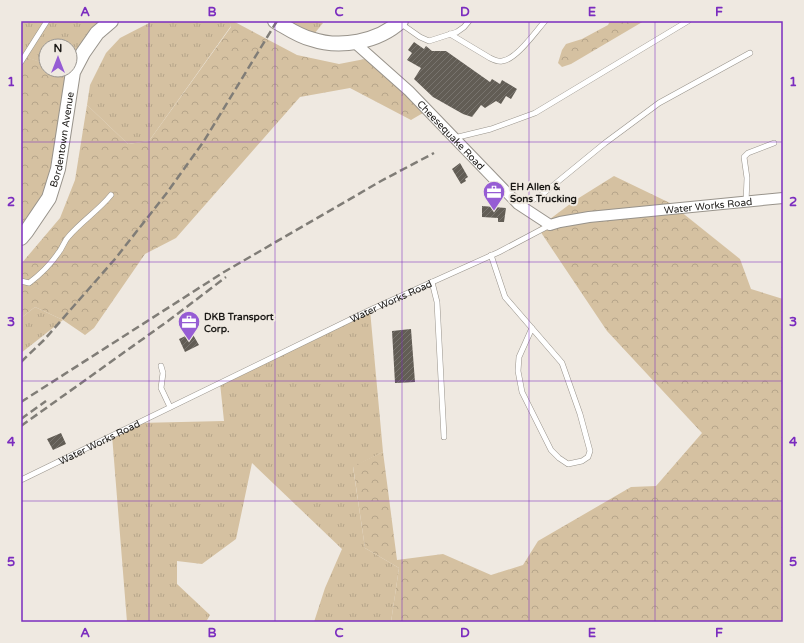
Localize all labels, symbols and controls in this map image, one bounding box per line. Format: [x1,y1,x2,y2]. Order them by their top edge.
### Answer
text: A [80,4,90,20]
text: B [207,4,217,20]
text: C [334,4,344,20]
text: D [460,4,470,20]
text: E [588,4,596,20]
text: F [715,4,723,20]
north arrow [38,38,78,78]
text: N [54,42,62,55]
text: 1 [7,74,15,90]
text: 1 [789,74,797,90]
street label: Bordentown Avenue [48,91,77,189]
street label: Cheesequake Road [414,98,487,173]
office icon: EH Allen & Sons Trucking [481,179,507,212]
place label: EH Allen & Sons Trucking [510,181,577,205]
text: 2 [7,194,15,210]
text: 2 [789,194,797,210]
street label: Water Works Road [663,196,753,217]
street label: Water Works Road [348,278,434,326]
office icon: DKB Transport Corp. [176,309,202,342]
place label: DKB Transport Corp. [204,311,274,335]
text: 3 [7,314,15,330]
text: 3 [789,314,797,330]
street label: Water Works Road [57,418,142,468]
text: 4 [7,434,16,450]
text: 4 [789,434,798,450]
text: 5 [7,554,15,570]
text: 5 [789,554,797,570]
text: A [80,625,90,641]
text: B [207,625,217,641]
text: C [334,625,344,641]
text: D [460,625,470,641]
text: E [588,625,596,641]
text: F [715,625,723,641]

